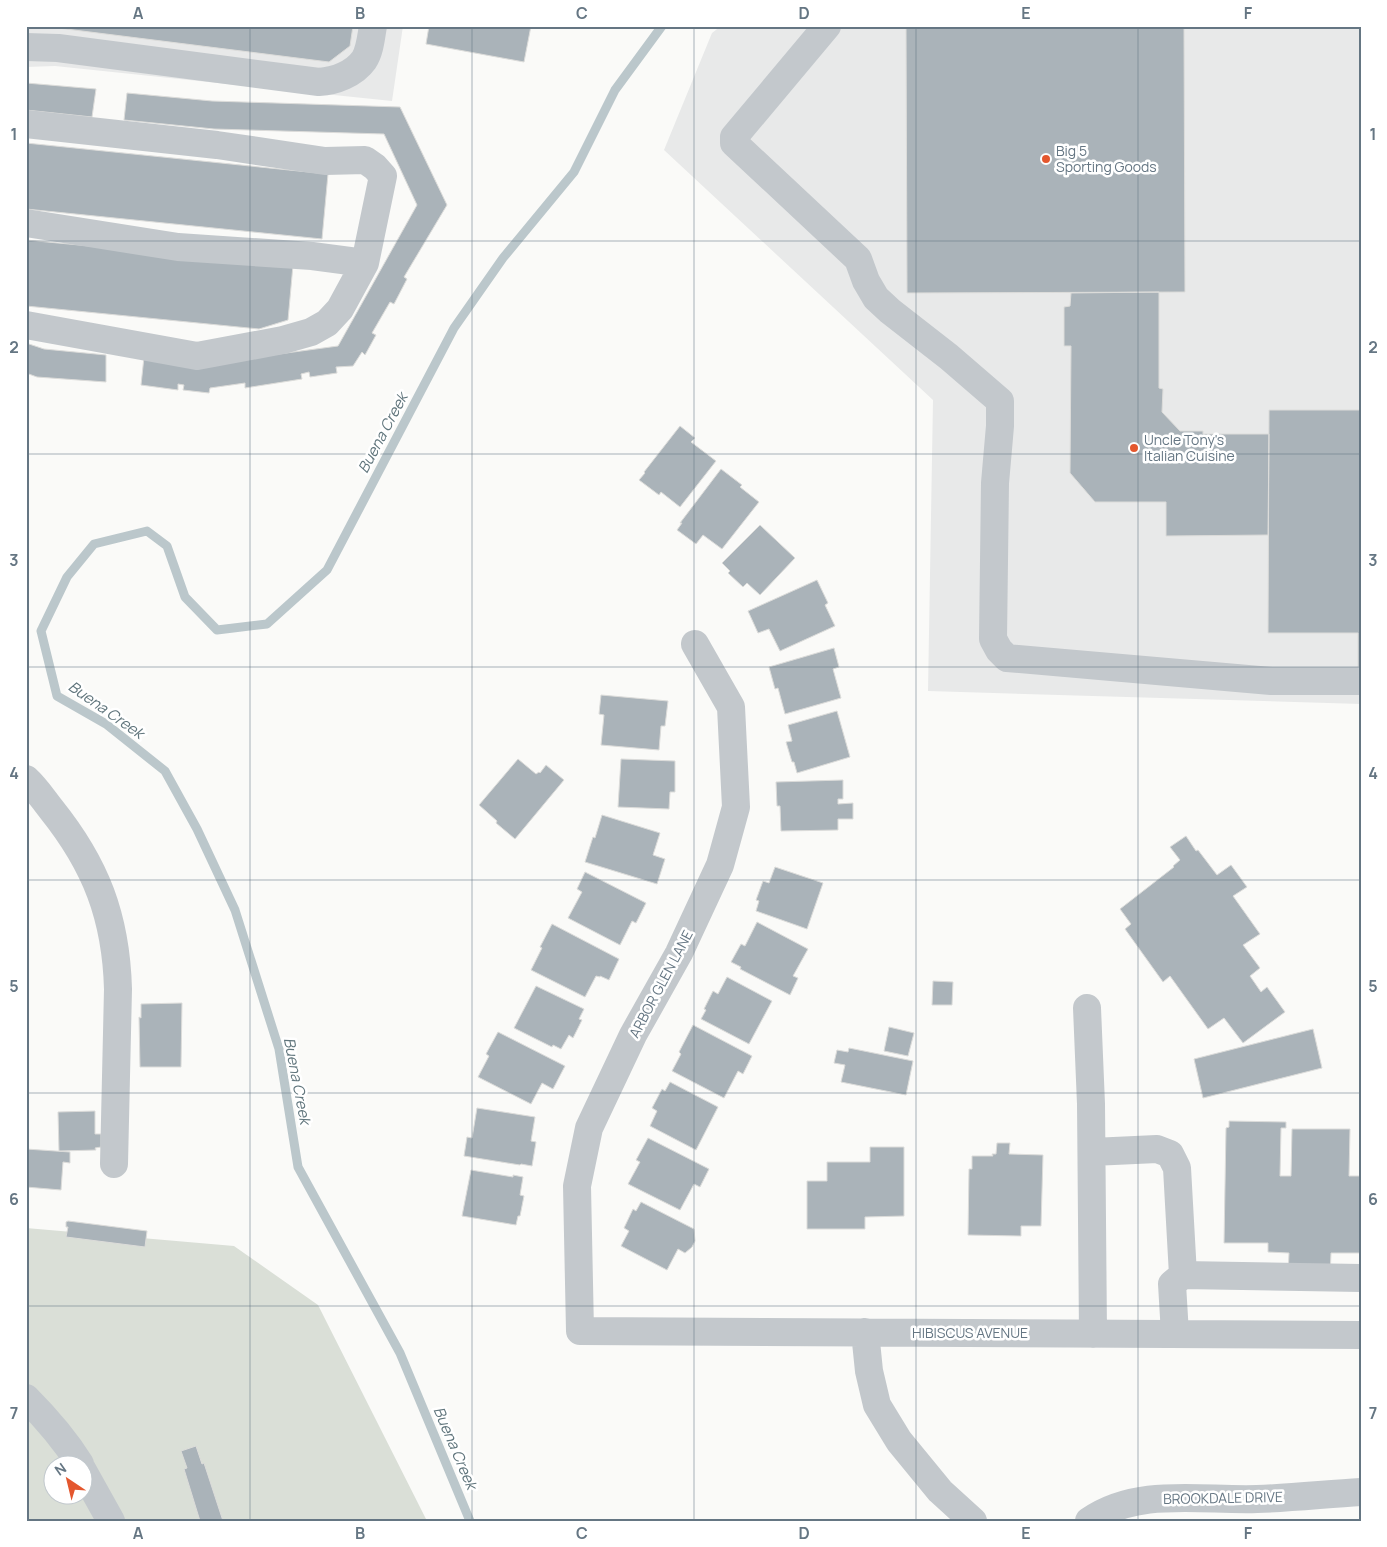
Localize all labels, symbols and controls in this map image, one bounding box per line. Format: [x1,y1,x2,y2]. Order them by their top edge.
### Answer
text: A [133,2,144,24]
text: B [355,2,365,24]
text: C [576,2,588,24]
text: D [798,2,810,24]
text: E [1021,2,1031,24]
text: F [1244,2,1253,24]
text: 1 [10,123,18,145]
text: 1 [1369,123,1377,145]
place label: Big 5 Sporting Goods [1056,141,1157,176]
marker: Big 5 Sporting Goods [1040,153,1052,165]
text: 2 [9,336,19,358]
text: 2 [1368,336,1378,358]
water label: Buena Creek [353,387,414,476]
place label: Uncle Tony's Italian Cuisine [1144,430,1235,465]
marker: Uncle Tony's Italian Cuisine [1128,442,1140,454]
text: 3 [9,549,19,571]
text: 3 [1368,549,1378,571]
water label: Buena Creek [64,676,150,745]
text: 4 [9,762,19,784]
text: 4 [1368,762,1378,784]
street label: ARBOR GLEN LANE [624,927,697,1041]
text: 5 [9,975,19,997]
text: 5 [1368,975,1378,997]
water label: Buena Creek [279,1036,317,1129]
text: 6 [9,1188,19,1210]
text: 6 [1368,1188,1378,1210]
street label: HIBISCUS AVENUE [912,1323,1028,1342]
text: 7 [10,1402,18,1424]
text: 7 [1369,1402,1377,1424]
water label: Buena Creek [429,1403,483,1495]
north arrow [42,1454,92,1504]
text: N [51,1458,70,1480]
street label: BROOKDALE DRIVE [1163,1487,1283,1508]
text: A [133,1522,144,1544]
text: B [355,1522,365,1544]
text: C [576,1522,588,1544]
text: D [798,1522,810,1544]
text: E [1021,1522,1031,1544]
text: F [1244,1522,1253,1544]

